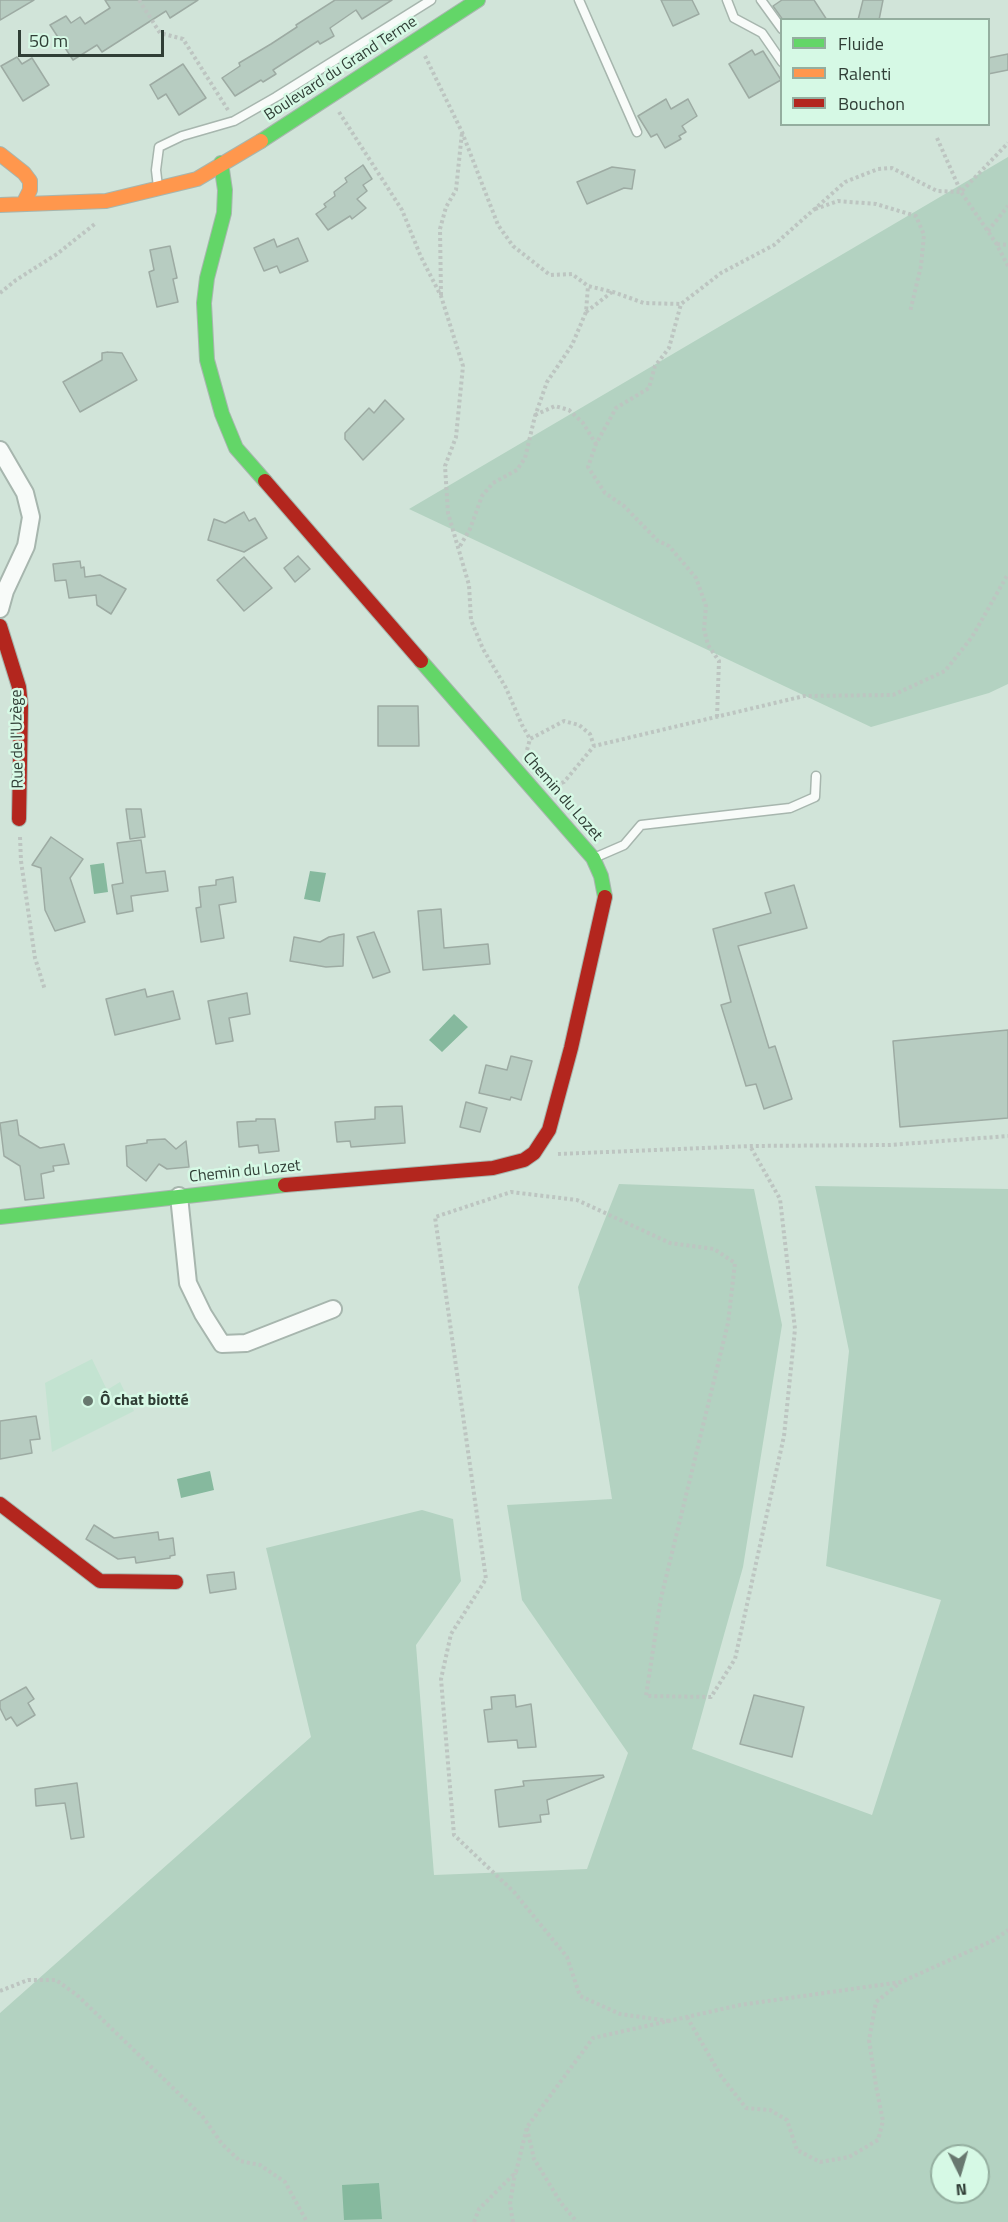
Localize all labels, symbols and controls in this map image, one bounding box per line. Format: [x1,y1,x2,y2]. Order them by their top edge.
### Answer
street label: Boulevard du Grand Terme [261,13,421,125]
scale bar [21,18,166,56]
legend [780,18,990,126]
text: 50 m [29,27,68,54]
text: Fluide [838,30,884,57]
text: Ralenti [838,60,891,87]
text: Bouchon [838,90,905,117]
street label: Rue de l'Uzège [8,689,28,789]
street label: Chemin du Lozet [518,749,606,845]
street label: Chemin du Lozet [188,1157,302,1187]
place label: Ô chat biotté [100,1391,189,1411]
marker: Ô chat biotté [81,1394,95,1408]
north arrow [930,2144,990,2204]
text: N [955,2178,968,2202]

